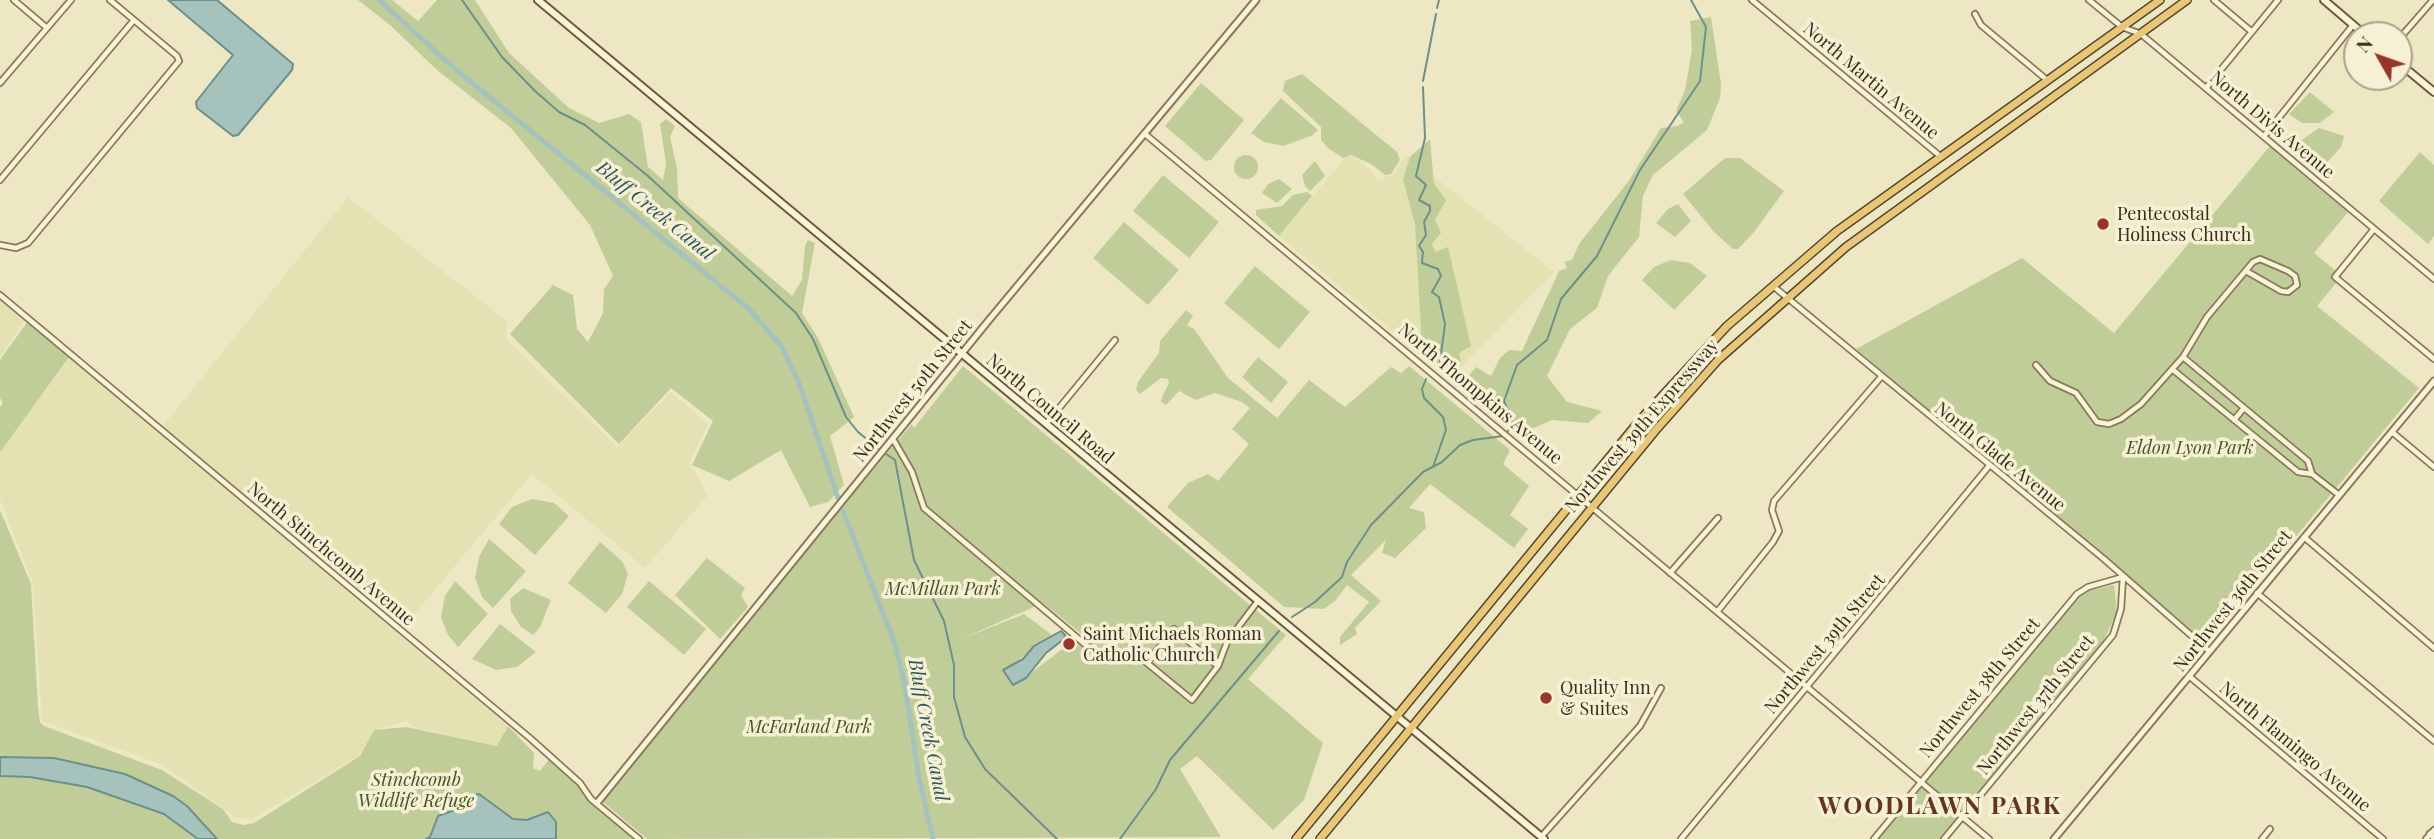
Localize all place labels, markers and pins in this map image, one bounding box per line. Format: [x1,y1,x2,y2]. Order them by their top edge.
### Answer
place label: Pentecostal Holiness Church [2117,203,2251,246]
marker: Pentecostal Holiness Church [2095,216,2111,232]
place label: Saint Michaels Roman Catholic Church [1083,623,1262,666]
marker: Saint Michaels Roman Catholic Church [1061,636,1077,652]
place label: Quality Inn & Suites [1560,677,1651,720]
marker: Quality Inn & Suites [1538,690,1554,706]

